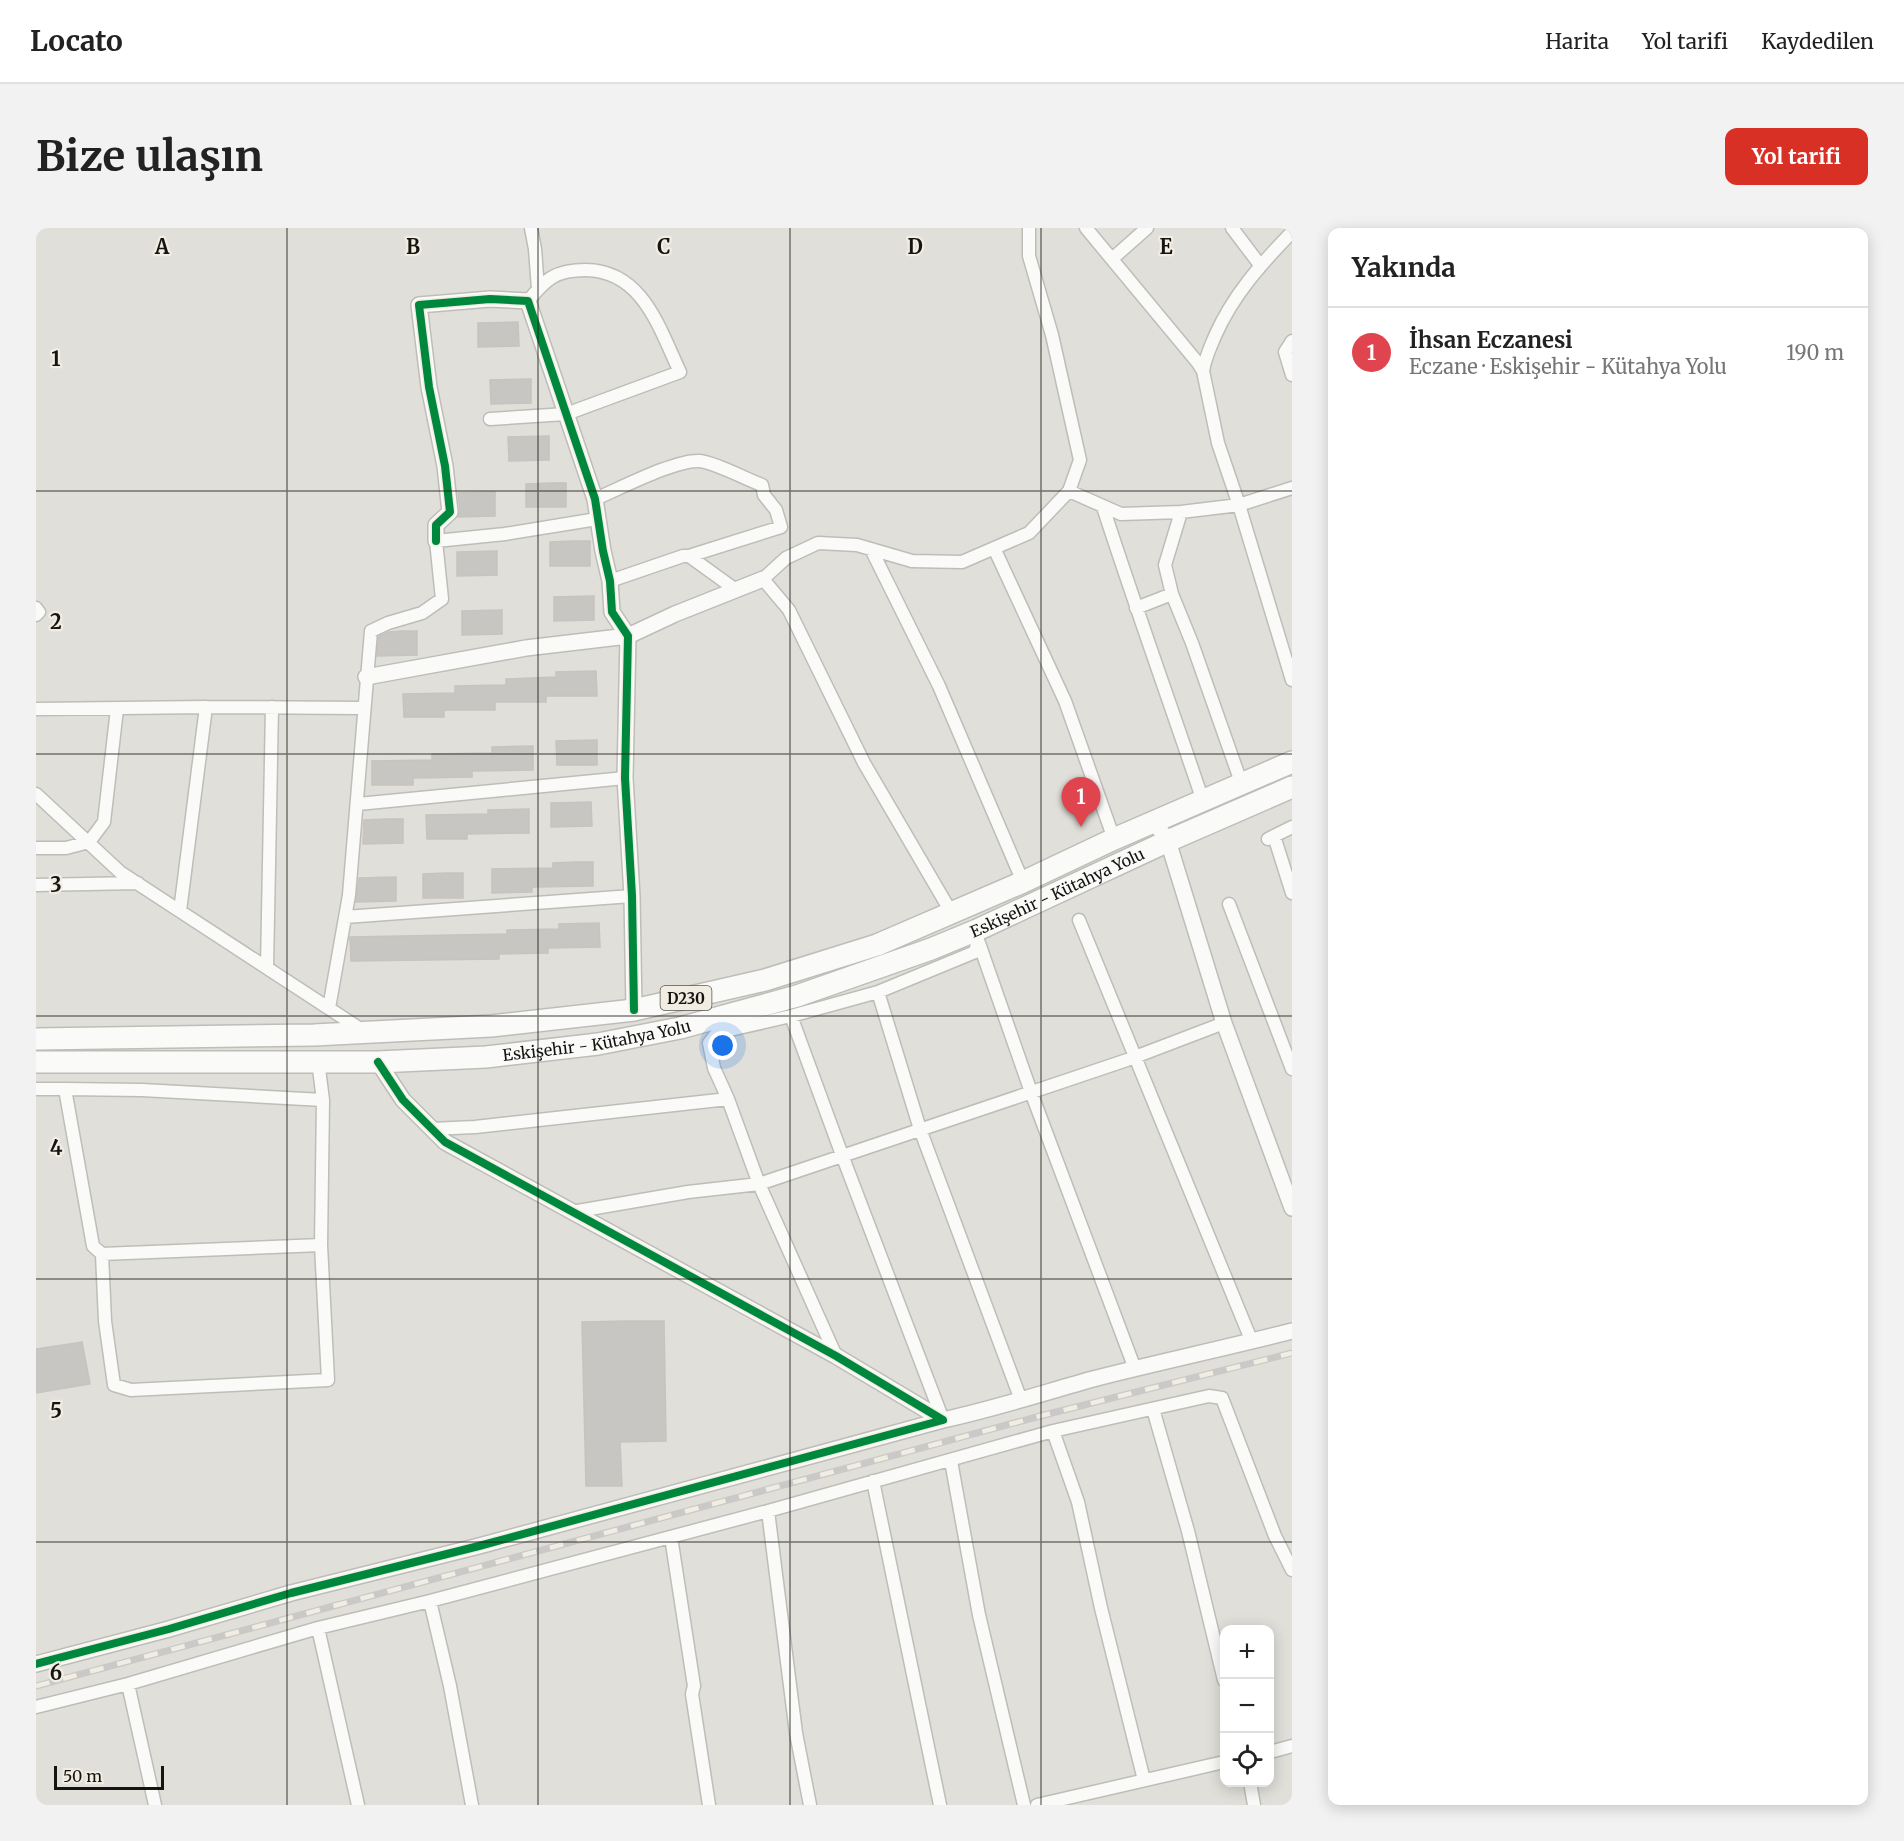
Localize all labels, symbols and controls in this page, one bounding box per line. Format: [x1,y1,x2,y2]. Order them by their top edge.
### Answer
text: Locato [30,23,123,59]
text: Harita [1545,28,1609,55]
text: Yol tarifi [1642,28,1728,55]
text: Kaydedilen [1761,28,1874,55]
button: Yol tarifi [1725,128,1868,185]
text: Bize ulaşın [36,130,263,182]
text: A [154,234,170,259]
text: B [406,234,420,259]
text: C [657,234,671,259]
text: D [907,234,923,259]
text: E [1159,234,1173,259]
text: Yakında [1352,251,1456,284]
text: İhsan Eczanesi [1409,326,1573,354]
text: 1 [1367,340,1376,365]
text: 190 m [1786,340,1844,365]
text: 1 [51,346,61,371]
text: Eczane · Eskişehir - Kütahya Yolu [1409,354,1727,379]
text: 2 [50,609,62,634]
pin: 1 [1062,778,1100,827]
street label: Eskişehir - Kütahya Yolu [967,843,1148,942]
text: 3 [50,872,62,897]
road number: D230 [660,986,712,1010]
street label: Eskişehir - Kütahya Yolu [502,1016,693,1065]
your location [708,1031,737,1060]
text: 4 [50,1135,63,1160]
text: 5 [50,1398,62,1423]
map controls [1220,1625,1274,1787]
button: + [1220,1625,1274,1679]
text: 6 [50,1660,62,1685]
button: − [1220,1679,1274,1733]
button: locate [1220,1733,1274,1787]
scale bar [54,1763,164,1790]
text: 50 m [63,1766,102,1786]

